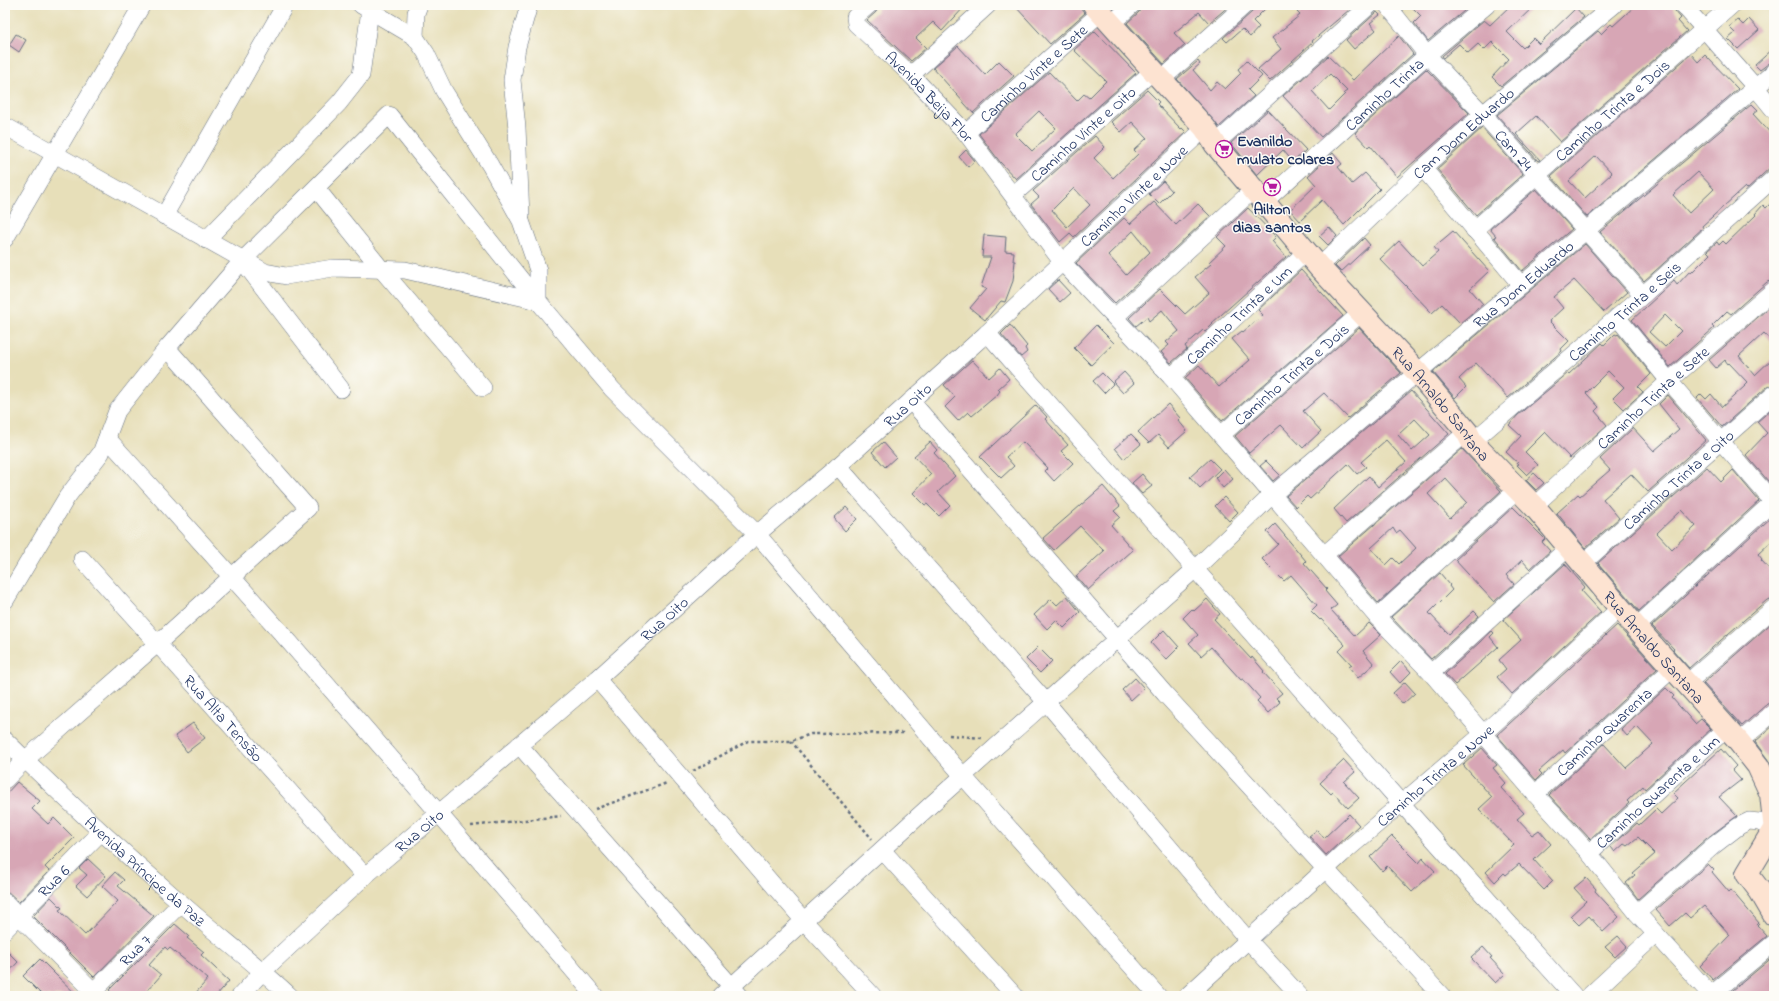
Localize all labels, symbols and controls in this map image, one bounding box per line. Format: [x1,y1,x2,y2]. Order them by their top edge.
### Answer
street label: Caminho Vinte e Sete [975,19,1094,129]
street label: Avenida Beija Flor [879,47,979,148]
street label: Caminho Trinta [1340,53,1430,138]
street label: Caminho Trinta e Dois [1550,54,1676,168]
street label: Caminho Vinte e Oito [1026,81,1142,188]
street label: Cam Dom Eduardo [1408,82,1521,186]
street label: Cam 24 [1488,125,1538,177]
place label: Evanildo mulato colares [1237,130,1334,172]
street label: Caminho Vinte e Nove [1075,139,1195,254]
supermarket icon: Evanildo mulato colares [1214,139,1234,159]
supermarket icon: Ailton dias santos [1262,177,1282,197]
place label: Ailton dias santos [1232,198,1312,240]
street label: Rua Dom Eduardo [1468,235,1580,335]
street label: Caminho Trinta e Seis [1564,256,1687,368]
street label: Caminho Trinta e Um [1181,261,1298,371]
street label: Caminho Trinta e Dois [1230,318,1355,432]
street label: Caminho Trinta e Sete [1592,341,1716,456]
street label: Rua Arnaldo Santana [1385,342,1495,468]
street label: Rua Oito [879,378,938,434]
street label: Caminho Trinta e Oito [1618,425,1740,537]
street label: Rua Arnaldo Santana [1597,586,1709,710]
street label: Rua Oito [636,592,695,648]
street label: Rua Alta Tensão [177,670,268,768]
street label: Caminho Quarenta [1552,683,1658,783]
street label: Caminho Trinta e Nove [1372,719,1501,834]
street label: Caminho Quarenta e Um [1591,730,1726,855]
street label: Rua Oito [390,804,450,860]
street label: Avenida Príncipe da Paz [78,812,210,933]
street label: Rua 6 [33,860,76,904]
street label: Rua 7 [115,929,158,973]

